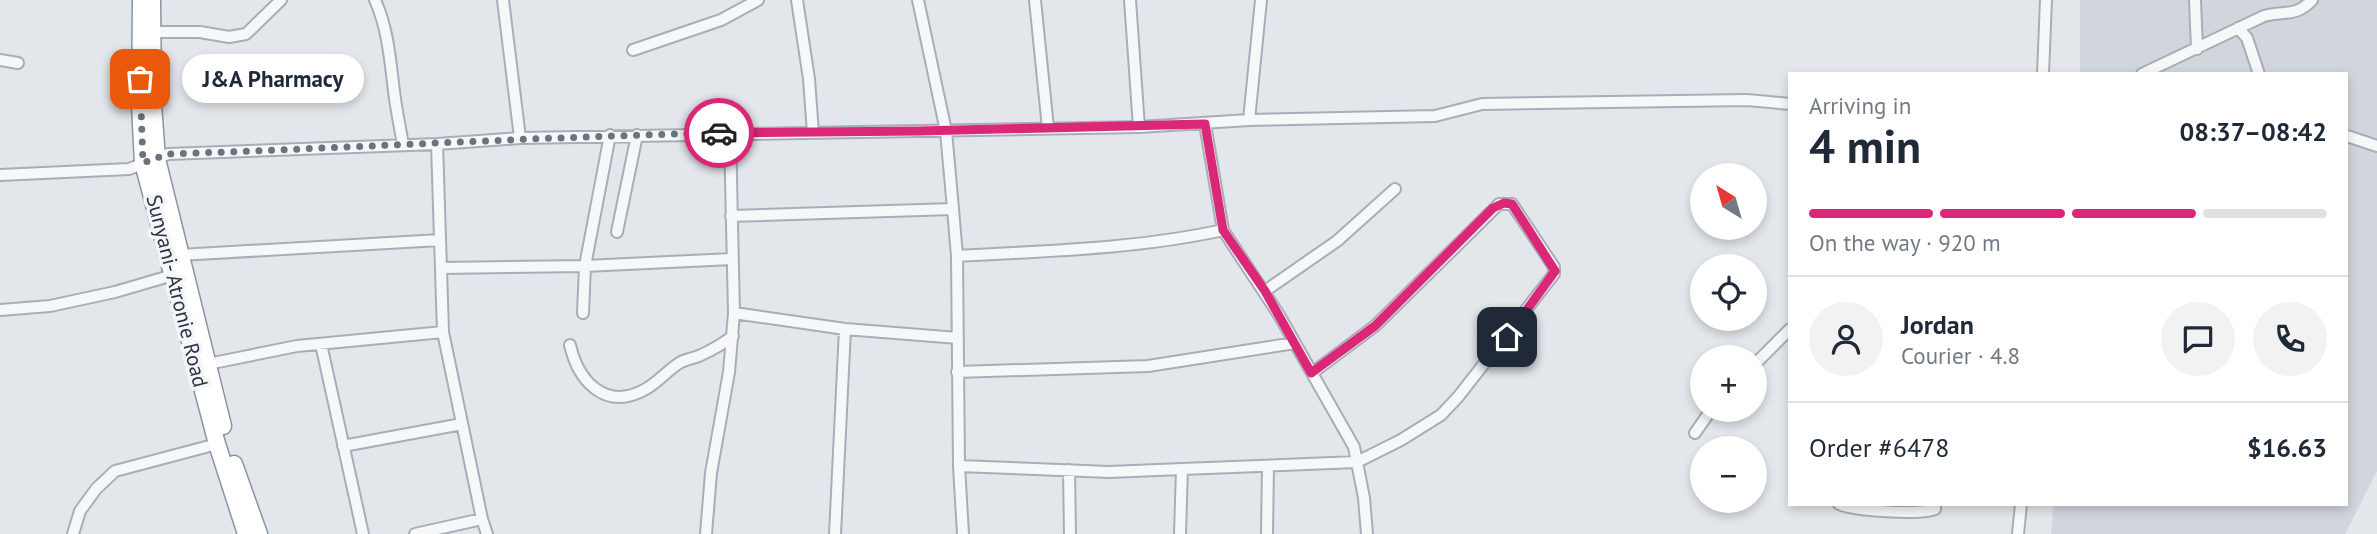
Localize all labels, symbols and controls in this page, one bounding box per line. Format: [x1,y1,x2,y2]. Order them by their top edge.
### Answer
pin [110,49,170,109]
callout: J&A Pharmacy [182,55,364,104]
icon: bag [121,60,159,98]
text: J&A Pharmacy [203,64,343,93]
text: Arriving in [1809,91,1911,120]
courier [684,98,754,168]
icon: car [700,114,738,152]
text: 08:37–08:42 [2180,115,2327,148]
text: 4 min [1809,116,1921,176]
north arrow [1690,163,1768,240]
map controls [1690,163,1767,513]
street label: Sunyani- Atronie Road [141,192,214,390]
text: On the way · 920 m [1809,228,2001,257]
button: locate [1690,254,1767,331]
button: person [1809,302,1883,376]
button: chat [2161,302,2235,376]
button: phone [2253,302,2327,376]
pin [1477,307,1537,367]
text: Jordan [1901,308,1974,341]
icon: home [1488,318,1526,356]
text: Courier · 4.8 [1901,341,2020,370]
button: + [1690,345,1767,422]
text: Order #6478 [1809,431,1949,464]
text: $16.63 [2247,431,2327,464]
button: − [1690,436,1767,513]

